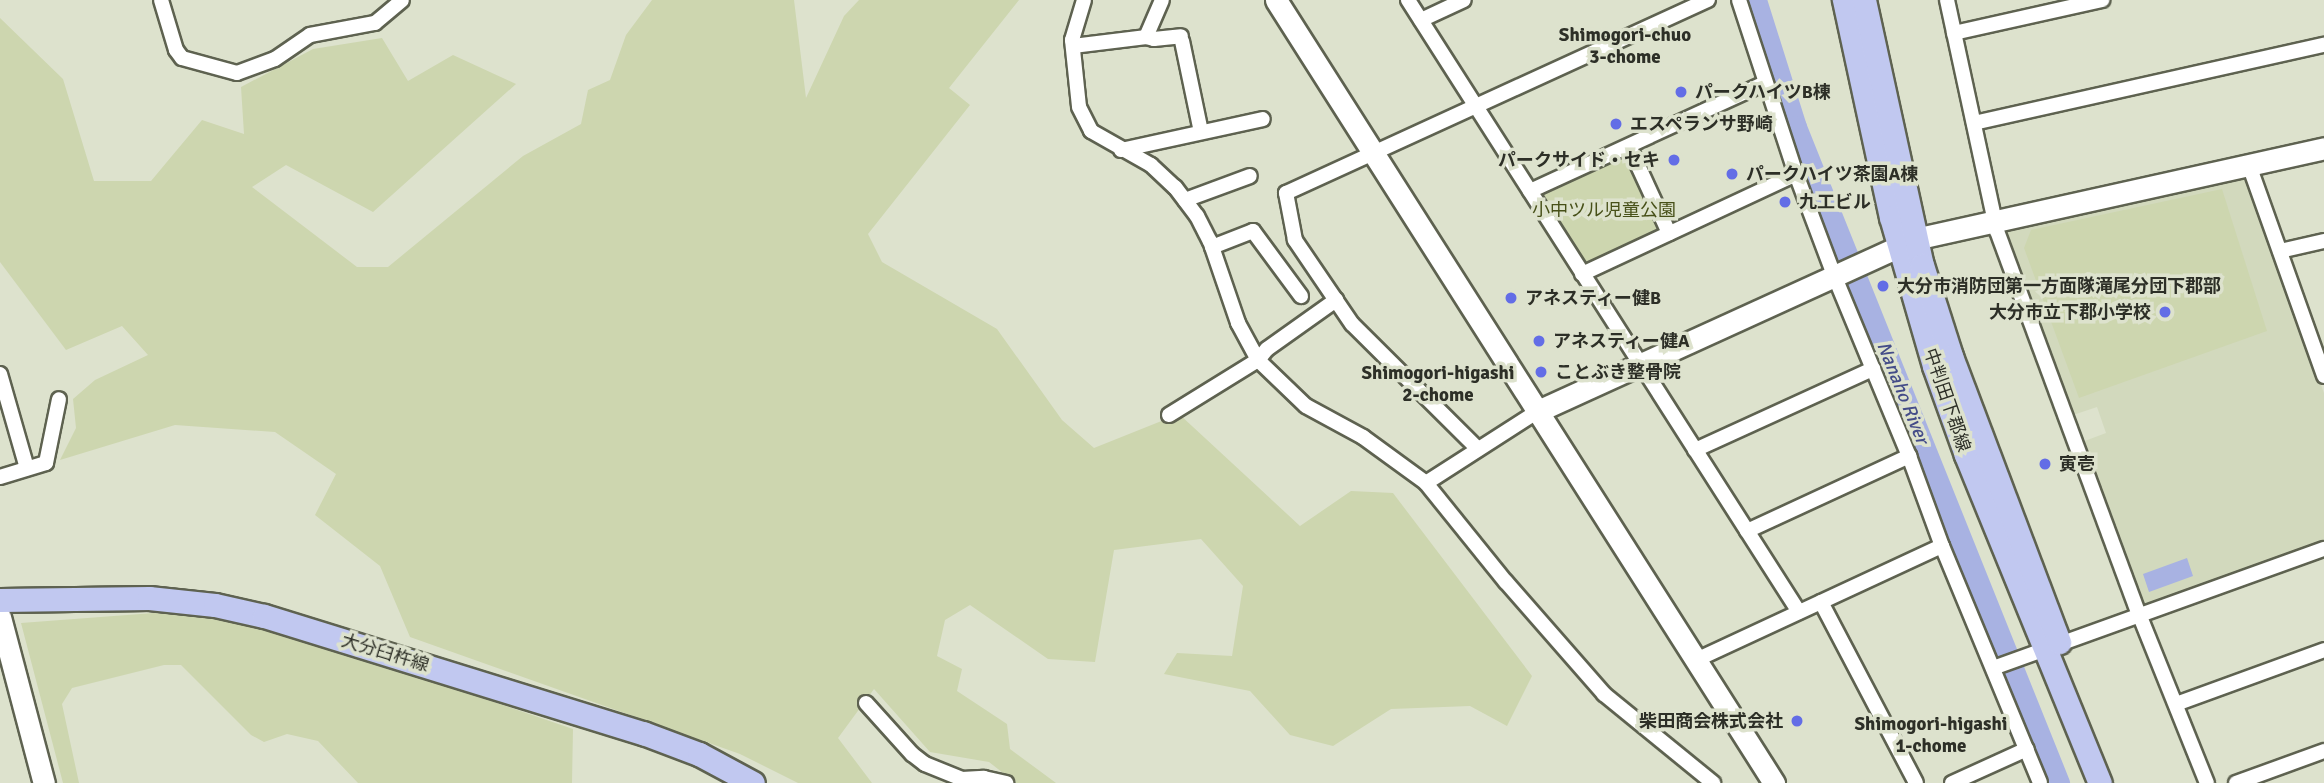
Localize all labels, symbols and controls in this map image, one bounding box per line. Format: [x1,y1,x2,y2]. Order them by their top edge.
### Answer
district label: Shimogori-chuo 3-chome [1559,25,1691,69]
place label: パークハイツB棟 [1695,81,1832,103]
marker: パークハイツB棟 [1673,84,1689,100]
place label: エスペランサ野崎 [1630,113,1774,135]
marker: エスペランサ野崎 [1608,116,1624,132]
place label: パークサイド・セキ [1498,149,1660,171]
marker: パークサイド・セキ [1666,152,1682,168]
place label: パークハイツ茶園A棟 [1746,163,1919,185]
marker: パークハイツ茶園A棟 [1724,166,1740,182]
place label: 九工ビル [1799,191,1871,213]
marker: 九工ビル [1777,194,1793,210]
park label: 小中ツル児童公園 [1532,199,1676,221]
place label: 大分市消防団第一方面隊滝尾分団下郡部 [1897,275,2221,297]
marker: 大分市消防団第一方面隊滝尾分団下郡部 [1875,278,1891,294]
place label: アネスティー健B [1525,287,1662,309]
marker: アネスティー健B [1503,290,1519,306]
place label: 大分市立下郡小学校 [1989,301,2151,323]
marker: 大分市立下郡小学校 [2157,304,2173,320]
place label: アネスティー健A [1553,330,1690,352]
marker: アネスティー健A [1531,333,1547,349]
water label: Nanaho River [1871,339,1933,447]
street label: 中判田下郡線 [1919,345,1975,455]
place label: ことぶき整骨院 [1555,361,1681,383]
district label: Shimogori-higashi 2-chome [1362,363,1514,407]
marker: ことぶき整骨院 [1533,364,1549,380]
place label: 寅壱 [2059,453,2095,475]
marker: 寅壱 [2037,456,2053,472]
street label: 大分臼杵線 [339,630,431,676]
place label: 柴田商会株式会社 [1639,710,1783,732]
marker: 柴田商会株式会社 [1789,713,1805,729]
district label: Shimogori-higashi 1-chome [1855,714,2007,758]

